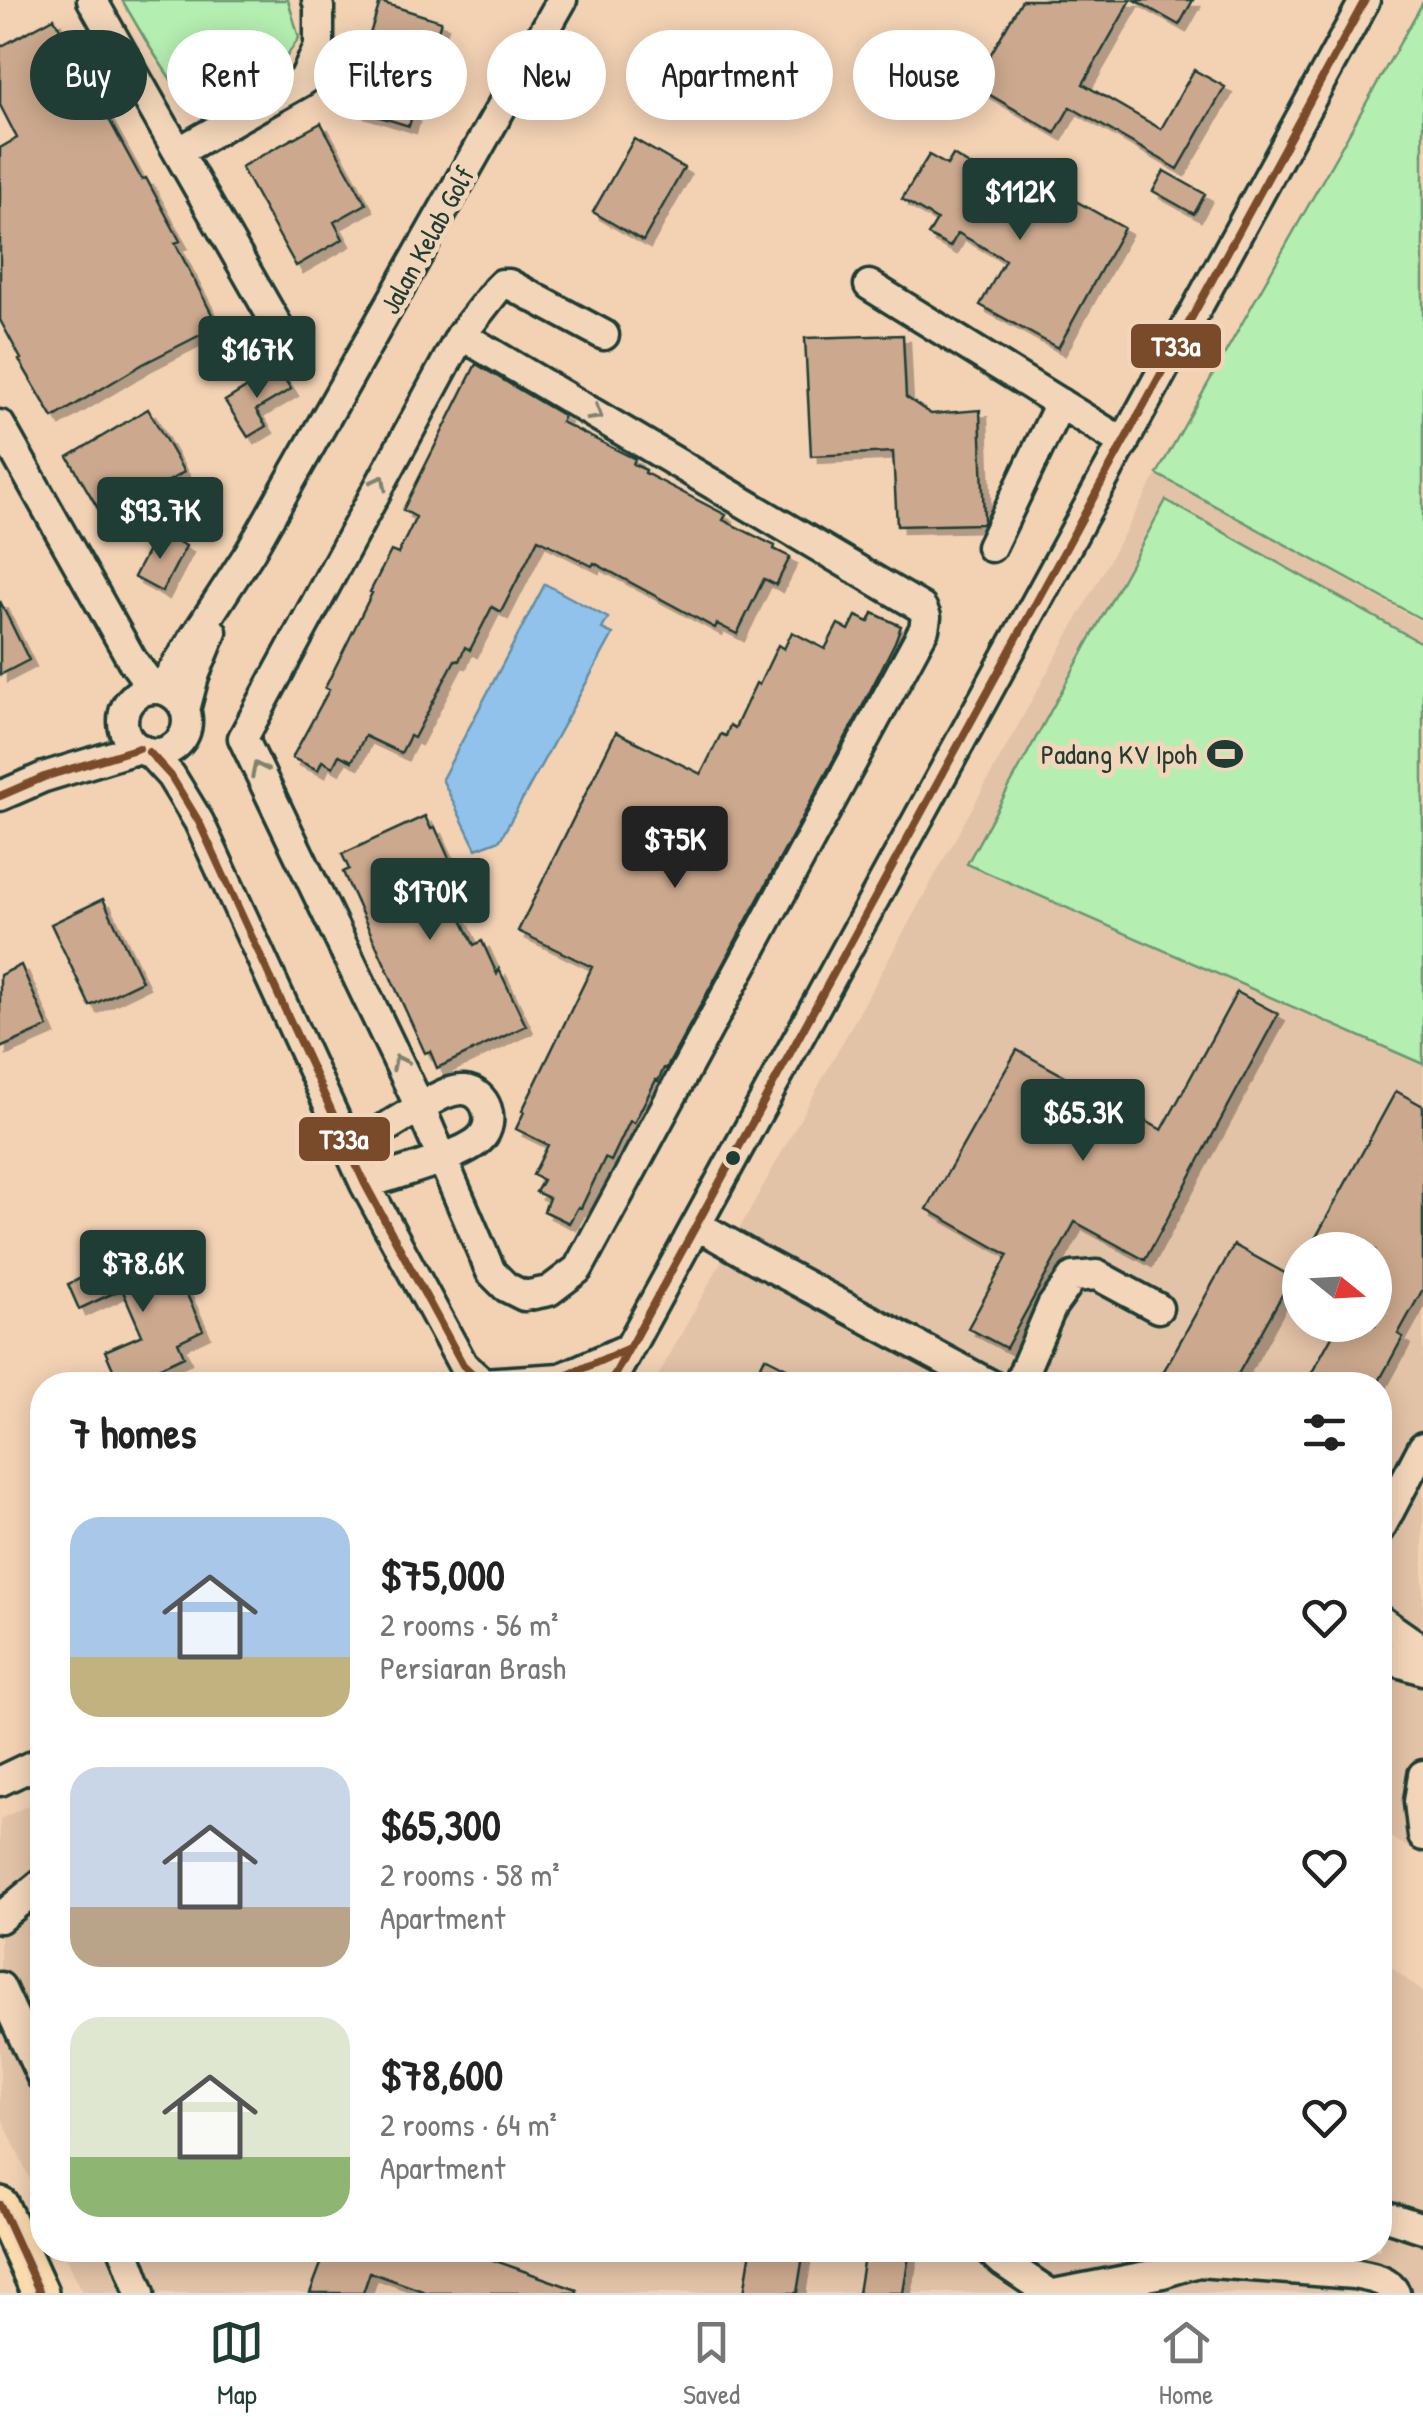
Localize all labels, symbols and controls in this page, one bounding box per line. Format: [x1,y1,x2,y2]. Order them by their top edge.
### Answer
chip: Buy [30,30,147,120]
chip: Rent [167,30,294,120]
chip: Filters [314,30,467,120]
chip: New [487,30,606,120]
chip: Apartment [626,30,833,120]
chip: House [853,30,995,120]
pin: $112K [950,158,1090,243]
street label: Jalan Kelab Golf [371,159,483,321]
text: $112K [984,169,1056,212]
pin: $167K [187,316,327,401]
line badge: T33a [1129,322,1223,370]
text: $167K [220,327,294,370]
text: T33a [1150,327,1201,365]
one-way arrow [585,402,603,421]
one-way arrow [368,475,387,493]
pin: $93.7K [79,477,241,562]
text: $93.7K [119,488,201,531]
place label: Padang KV Ipoh [1041,735,1197,773]
sports icon: Padang KV Ipoh [1206,735,1244,773]
one-way arrow [251,762,270,780]
pin: $75K [616,806,734,891]
text: $75K [644,817,706,860]
pin: $170K [360,858,500,943]
text: $170K [393,869,467,912]
one-way arrow [391,1055,411,1073]
pin: $65.3K [1002,1079,1164,1164]
text: $65.3K [1043,1090,1123,1133]
line badge: T33a [297,1115,392,1163]
text: T33a [318,1120,369,1158]
unlabelled marker [723,1148,743,1168]
pin: $78.6K [62,1230,224,1315]
north arrow [1282,1232,1392,1342]
map controls [1282,1232,1392,1342]
text: $78.6K [102,1241,184,1284]
text: 7 homes [70,1404,196,1461]
icon: filters [1297,1405,1352,1460]
text: $75,000 [380,1546,505,1603]
icon: home [150,1557,270,1677]
icon: heart [1297,1590,1352,1645]
text: 2 rooms · 56 m² [380,1603,558,1646]
text: Persiaran Brash [380,1646,566,1689]
text: $65,300 [380,1796,501,1853]
icon: home [150,1807,270,1927]
icon: heart [1297,1840,1352,1895]
text: 2 rooms · 58 m² [380,1853,560,1896]
text: Apartment [380,1896,505,1939]
text: $78,600 [380,2046,503,2103]
icon: home [150,2057,270,2177]
icon: heart [1297,2090,1352,2145]
text: 2 rooms · 64 m² [380,2103,557,2146]
text: Apartment [380,2146,505,2189]
tab: Map [209,2315,264,2413]
tab: Saved [683,2315,740,2413]
tab: Home [1159,2315,1214,2413]

